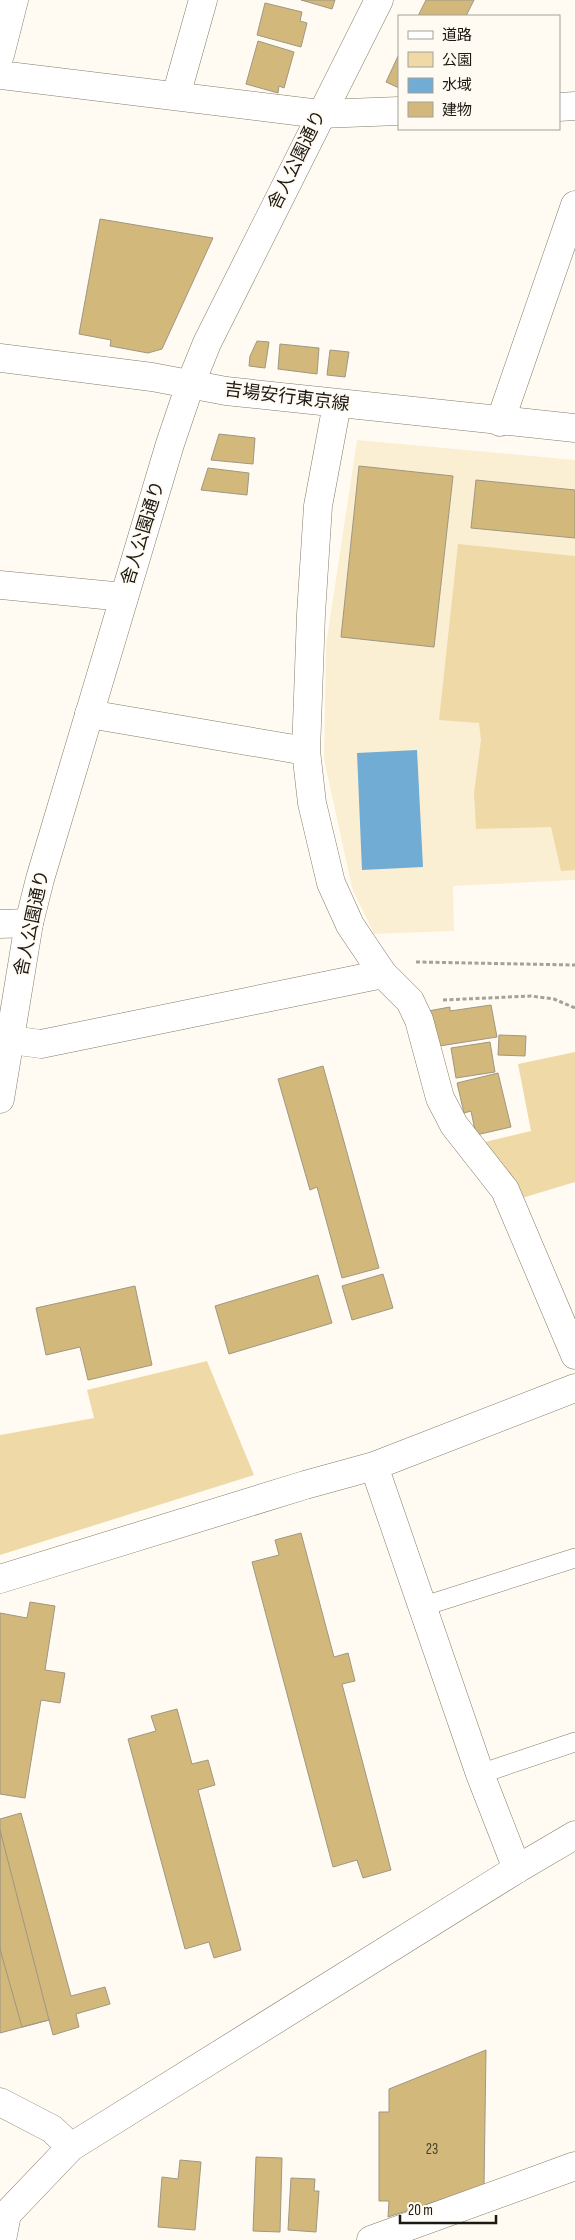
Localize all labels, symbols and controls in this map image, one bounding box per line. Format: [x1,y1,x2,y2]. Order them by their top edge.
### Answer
legend [398,15,560,130]
text: 道路 [442,26,472,45]
text: 公園 [442,51,472,70]
text: 水域 [442,76,472,95]
text: 建物 [442,101,472,120]
street label: 舎人公園通り [264,107,330,213]
street label: 吉場安行東京線 [223,379,351,415]
street label: 舎人公園通り [117,478,169,588]
street label: 舎人公園通り [11,868,53,978]
house number: 23 [426,2140,438,2159]
scale bar [400,2192,496,2224]
text: 20 m [408,2201,433,2220]

